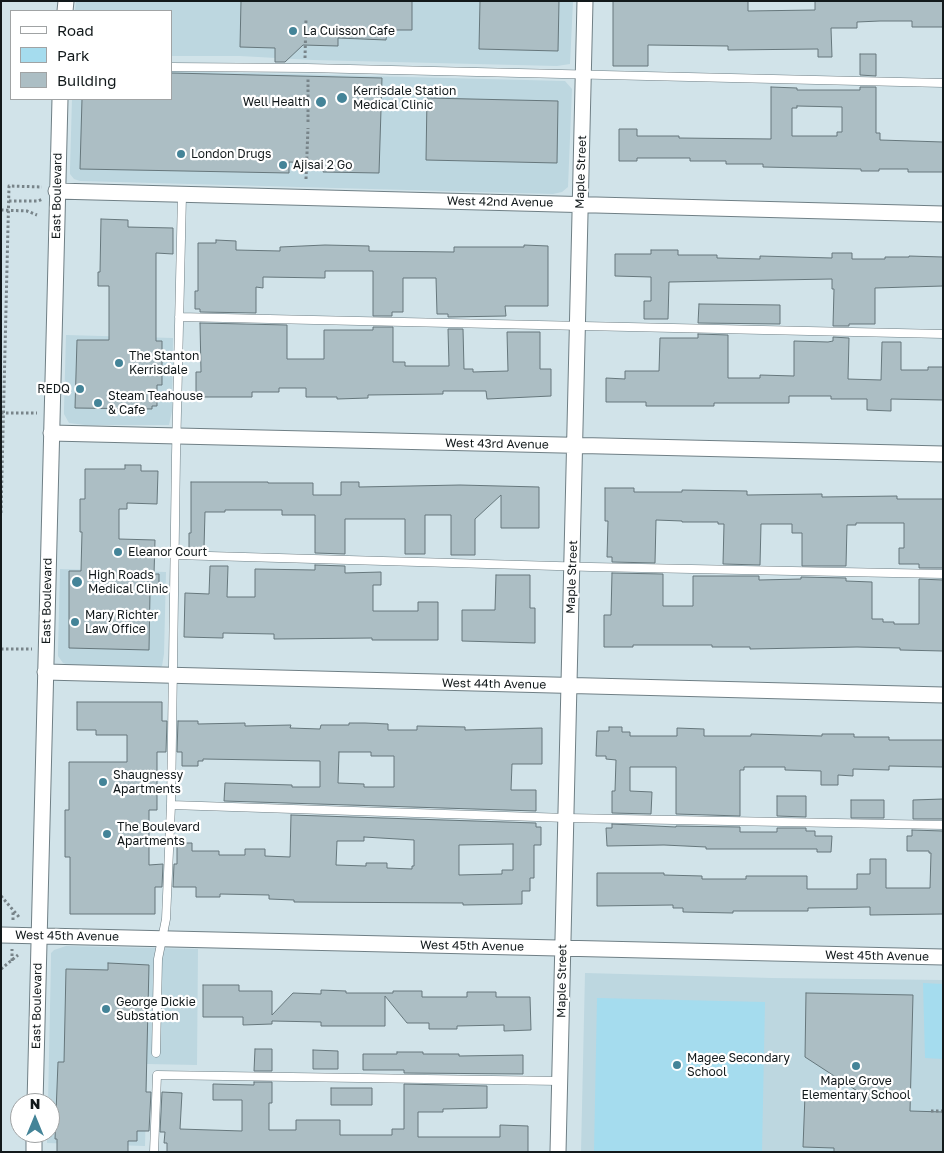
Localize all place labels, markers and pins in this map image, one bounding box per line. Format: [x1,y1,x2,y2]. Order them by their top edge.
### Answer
place label: La Cuisson Cafe [303,24,395,38]
marker: La Cuisson Cafe [287,25,299,37]
place label: Kerrisdale Station Medical Clinic [353,84,456,112]
marker: Kerrisdale Station Medical Clinic [335,91,349,105]
place label: Well Health [243,95,310,109]
marker: Well Health [314,95,328,109]
place label: London Drugs [191,147,271,161]
marker: London Drugs [175,148,187,160]
place label: Ajisai 2 Go [293,158,352,172]
marker: Ajisai 2 Go [277,159,289,171]
place label: The Stanton Kerrisdale [129,349,199,377]
marker: The Stanton Kerrisdale [113,357,125,369]
place label: REDQ [37,382,70,396]
marker: REDQ [74,383,86,395]
place label: Steam Teahouse & Cafe [108,389,203,417]
marker: Steam Teahouse & Cafe [92,397,104,409]
place label: Eleanor Court [128,545,207,559]
marker: Eleanor Court [112,546,124,558]
place label: High Roads Medical Clinic [88,568,168,596]
marker: High Roads Medical Clinic [70,575,84,589]
place label: Mary Richter Law Office [85,608,158,636]
marker: Mary Richter Law Office [69,616,81,628]
place label: Shaugnessy Apartments [113,768,183,796]
marker: Shaugnessy Apartments [97,776,109,788]
place label: The Boulevard Apartments [117,820,200,848]
marker: The Boulevard Apartments [101,828,113,840]
place label: George Dickie Substation [116,995,196,1023]
marker: George Dickie Substation [100,1003,112,1015]
place label: Magee Secondary School [687,1051,790,1079]
marker: Magee Secondary School [671,1059,683,1071]
marker: Maple Grove Elementary School [850,1060,862,1072]
place label: Maple Grove Elementary School [801,1074,911,1102]

